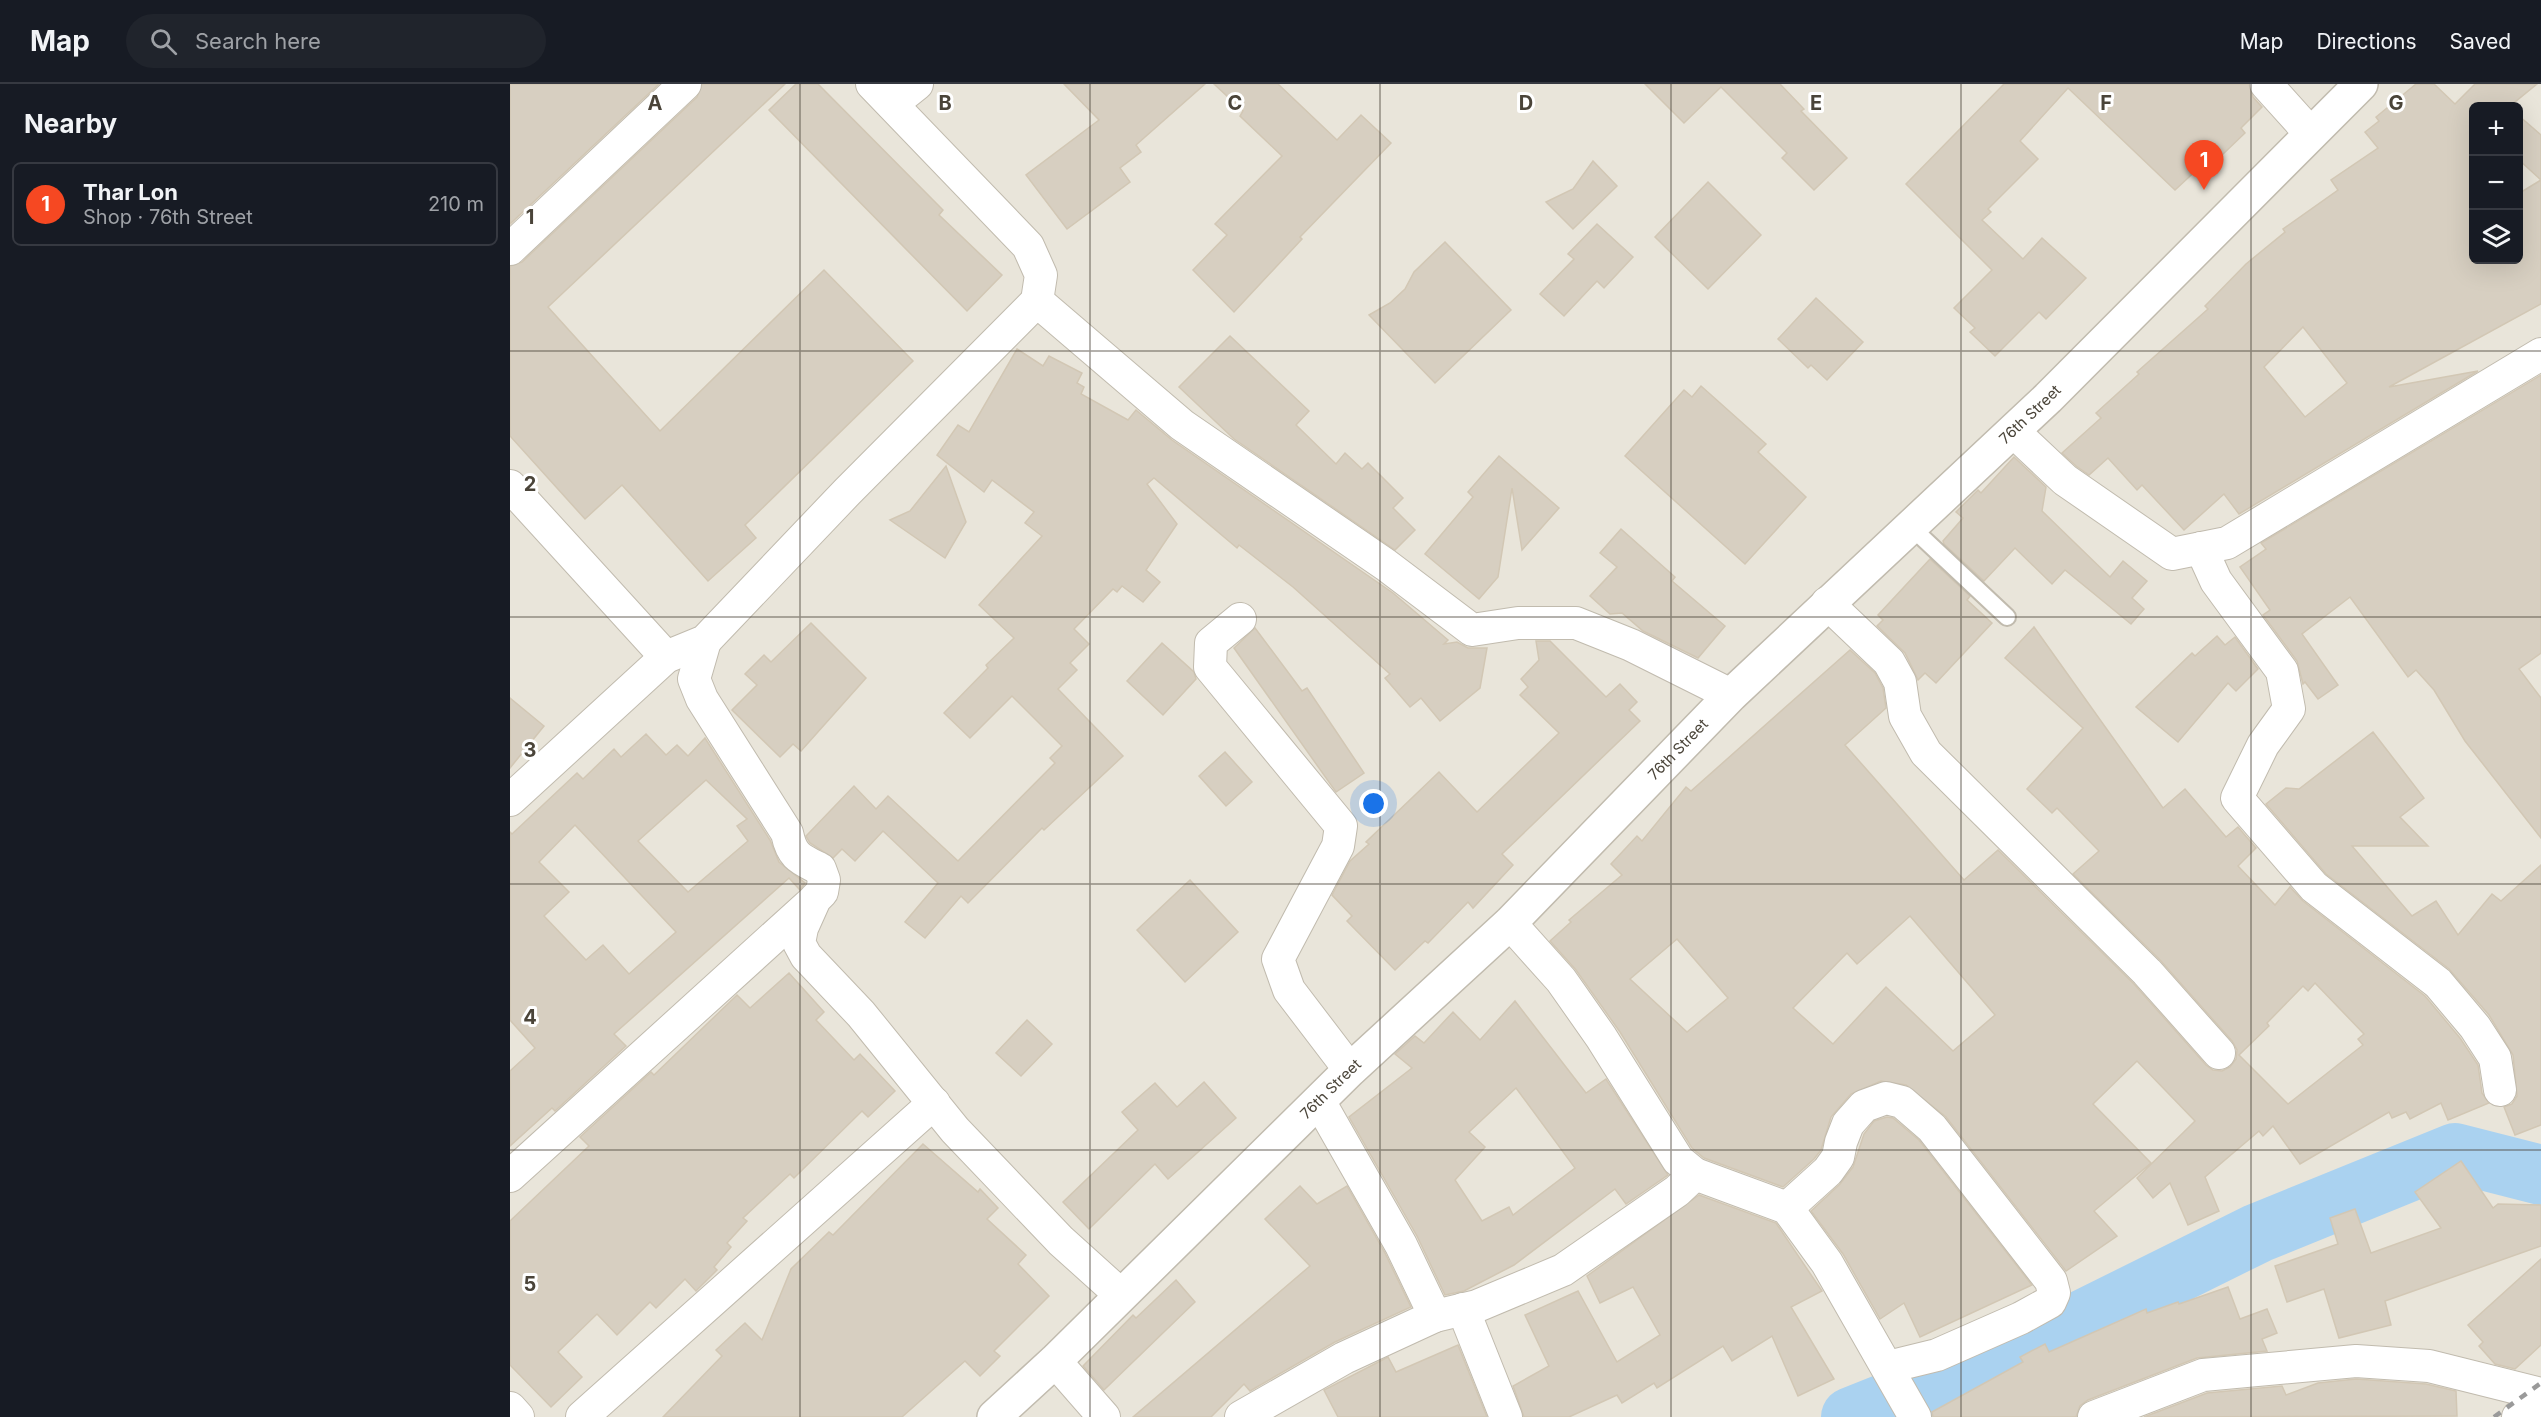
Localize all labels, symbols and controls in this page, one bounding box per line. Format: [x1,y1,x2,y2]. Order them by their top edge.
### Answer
search box [126,14,546,68]
text: Map [30,24,90,58]
icon: search [147,25,180,58]
text: Search here [195,28,321,54]
text: Map [2240,29,2283,54]
text: Directions [2316,29,2417,54]
text: Saved [2450,29,2511,54]
text: A [648,91,663,115]
text: B [938,91,952,115]
text: C [1228,91,1242,115]
text: D [1519,91,1533,115]
text: E [1810,91,1822,115]
text: F [2100,91,2112,115]
text: G [2388,91,2404,115]
map controls [2469,102,2523,264]
button: + [2469,102,2523,156]
text: Nearby [24,108,117,139]
pin: 1 [2184,141,2224,190]
button: − [2469,156,2523,210]
text: Thar Lon [83,179,178,205]
text: 1 [41,192,50,216]
text: 210 m [428,192,484,216]
text: Shop · 76th Street [83,205,253,229]
text: 1 [526,205,534,229]
button: layers [2469,210,2523,264]
street label: 76th Street [1995,381,2065,448]
text: 2 [524,472,536,496]
street label: 76th Street [1644,715,1712,784]
text: 3 [524,738,536,762]
your location [1359,789,1388,818]
text: 4 [523,1005,537,1029]
street label: 76th Street [1296,1055,1365,1123]
text: 5 [524,1272,536,1296]

